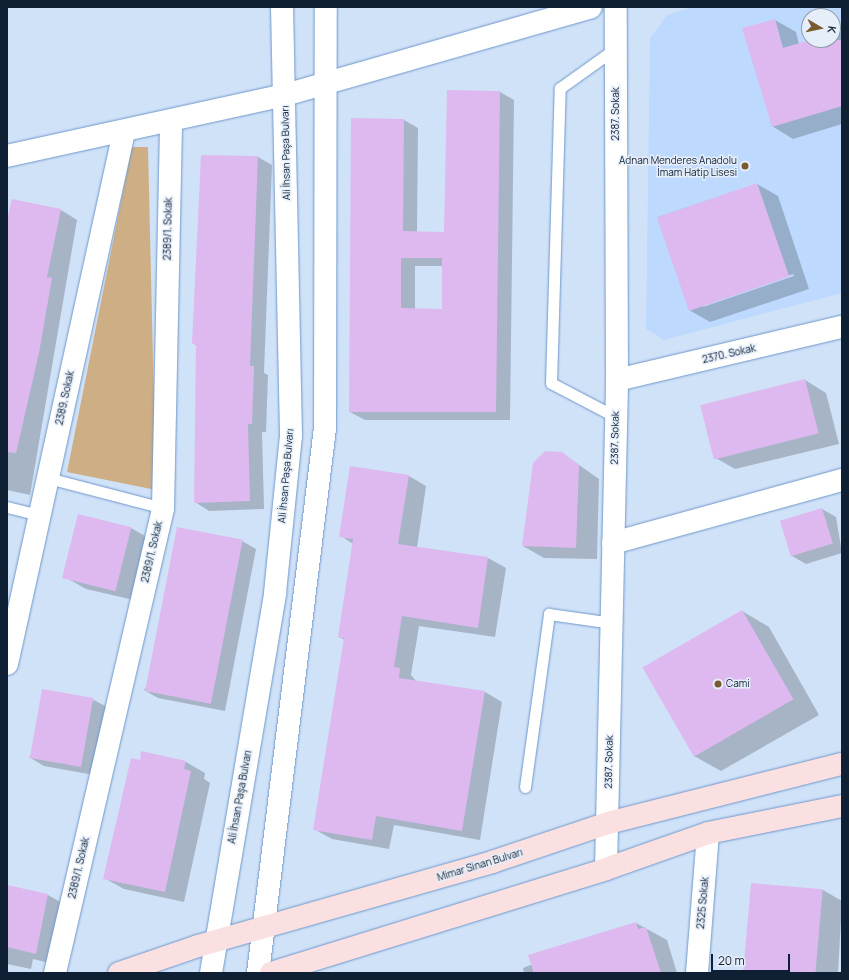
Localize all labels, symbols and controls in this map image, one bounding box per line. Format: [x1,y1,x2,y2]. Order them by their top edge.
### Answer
north arrow [801,8,841,48]
text: K [824,25,840,34]
street label: 2387. Sokak [610,87,622,141]
street label: Ali İhsan Paşa Bulvarı [279,105,293,201]
place label: Adnan Menderes Anadolu İmam Hatip Lisesi [619,154,737,178]
marker: Adnan Menderes Anadolu İmam Hatip Lisesi [740,161,750,171]
street label: 2389/1. Sokak [161,198,175,260]
street label: 2370. Sokak [701,342,757,366]
street label: 2389. Sokak [53,370,77,426]
street label: 2387. Sokak [609,411,621,465]
street label: Ali İhsan Paşa Bulvarı [276,428,296,524]
street label: 2389/1. Sokak [139,520,165,584]
place label: Cami [726,678,750,690]
marker: Cami [713,679,723,689]
street label: 2387. Sokak [603,735,615,789]
street label: Ali İhsan Paşa Bulvarı [226,749,254,845]
street label: 2389/1. Sokak [66,836,92,900]
street label: Mimar Sinan Bulvarı [436,846,524,884]
street label: 2325 Sokak [695,876,711,930]
scale bar [713,946,792,972]
text: 20 m [718,952,745,969]

